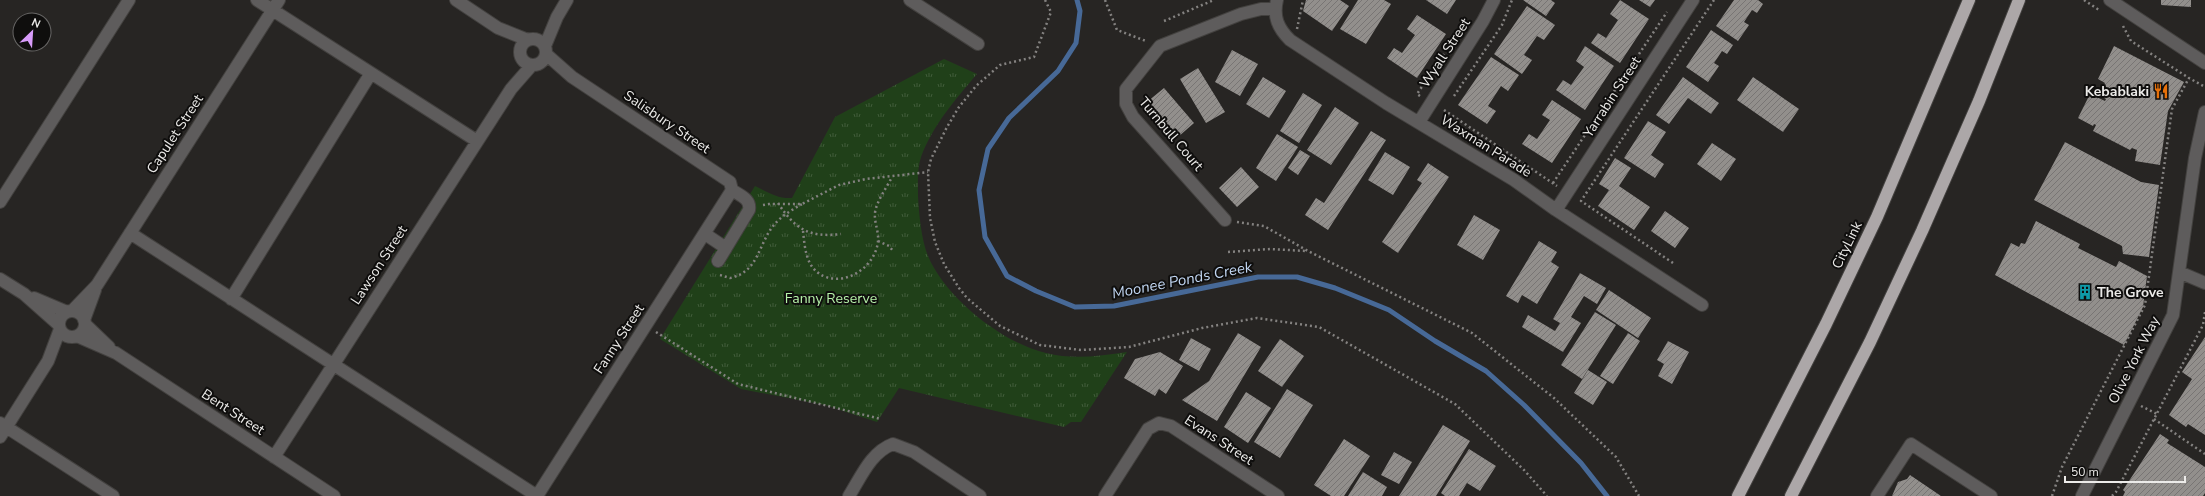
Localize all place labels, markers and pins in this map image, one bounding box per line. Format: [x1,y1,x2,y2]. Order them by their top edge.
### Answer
place label: Kebablaki [2085,82,2149,101]
restaurant icon: Kebablaki [2152,82,2170,100]
building icon: The Grove [2076,283,2094,301]
place label: The Grove [2097,283,2164,302]

